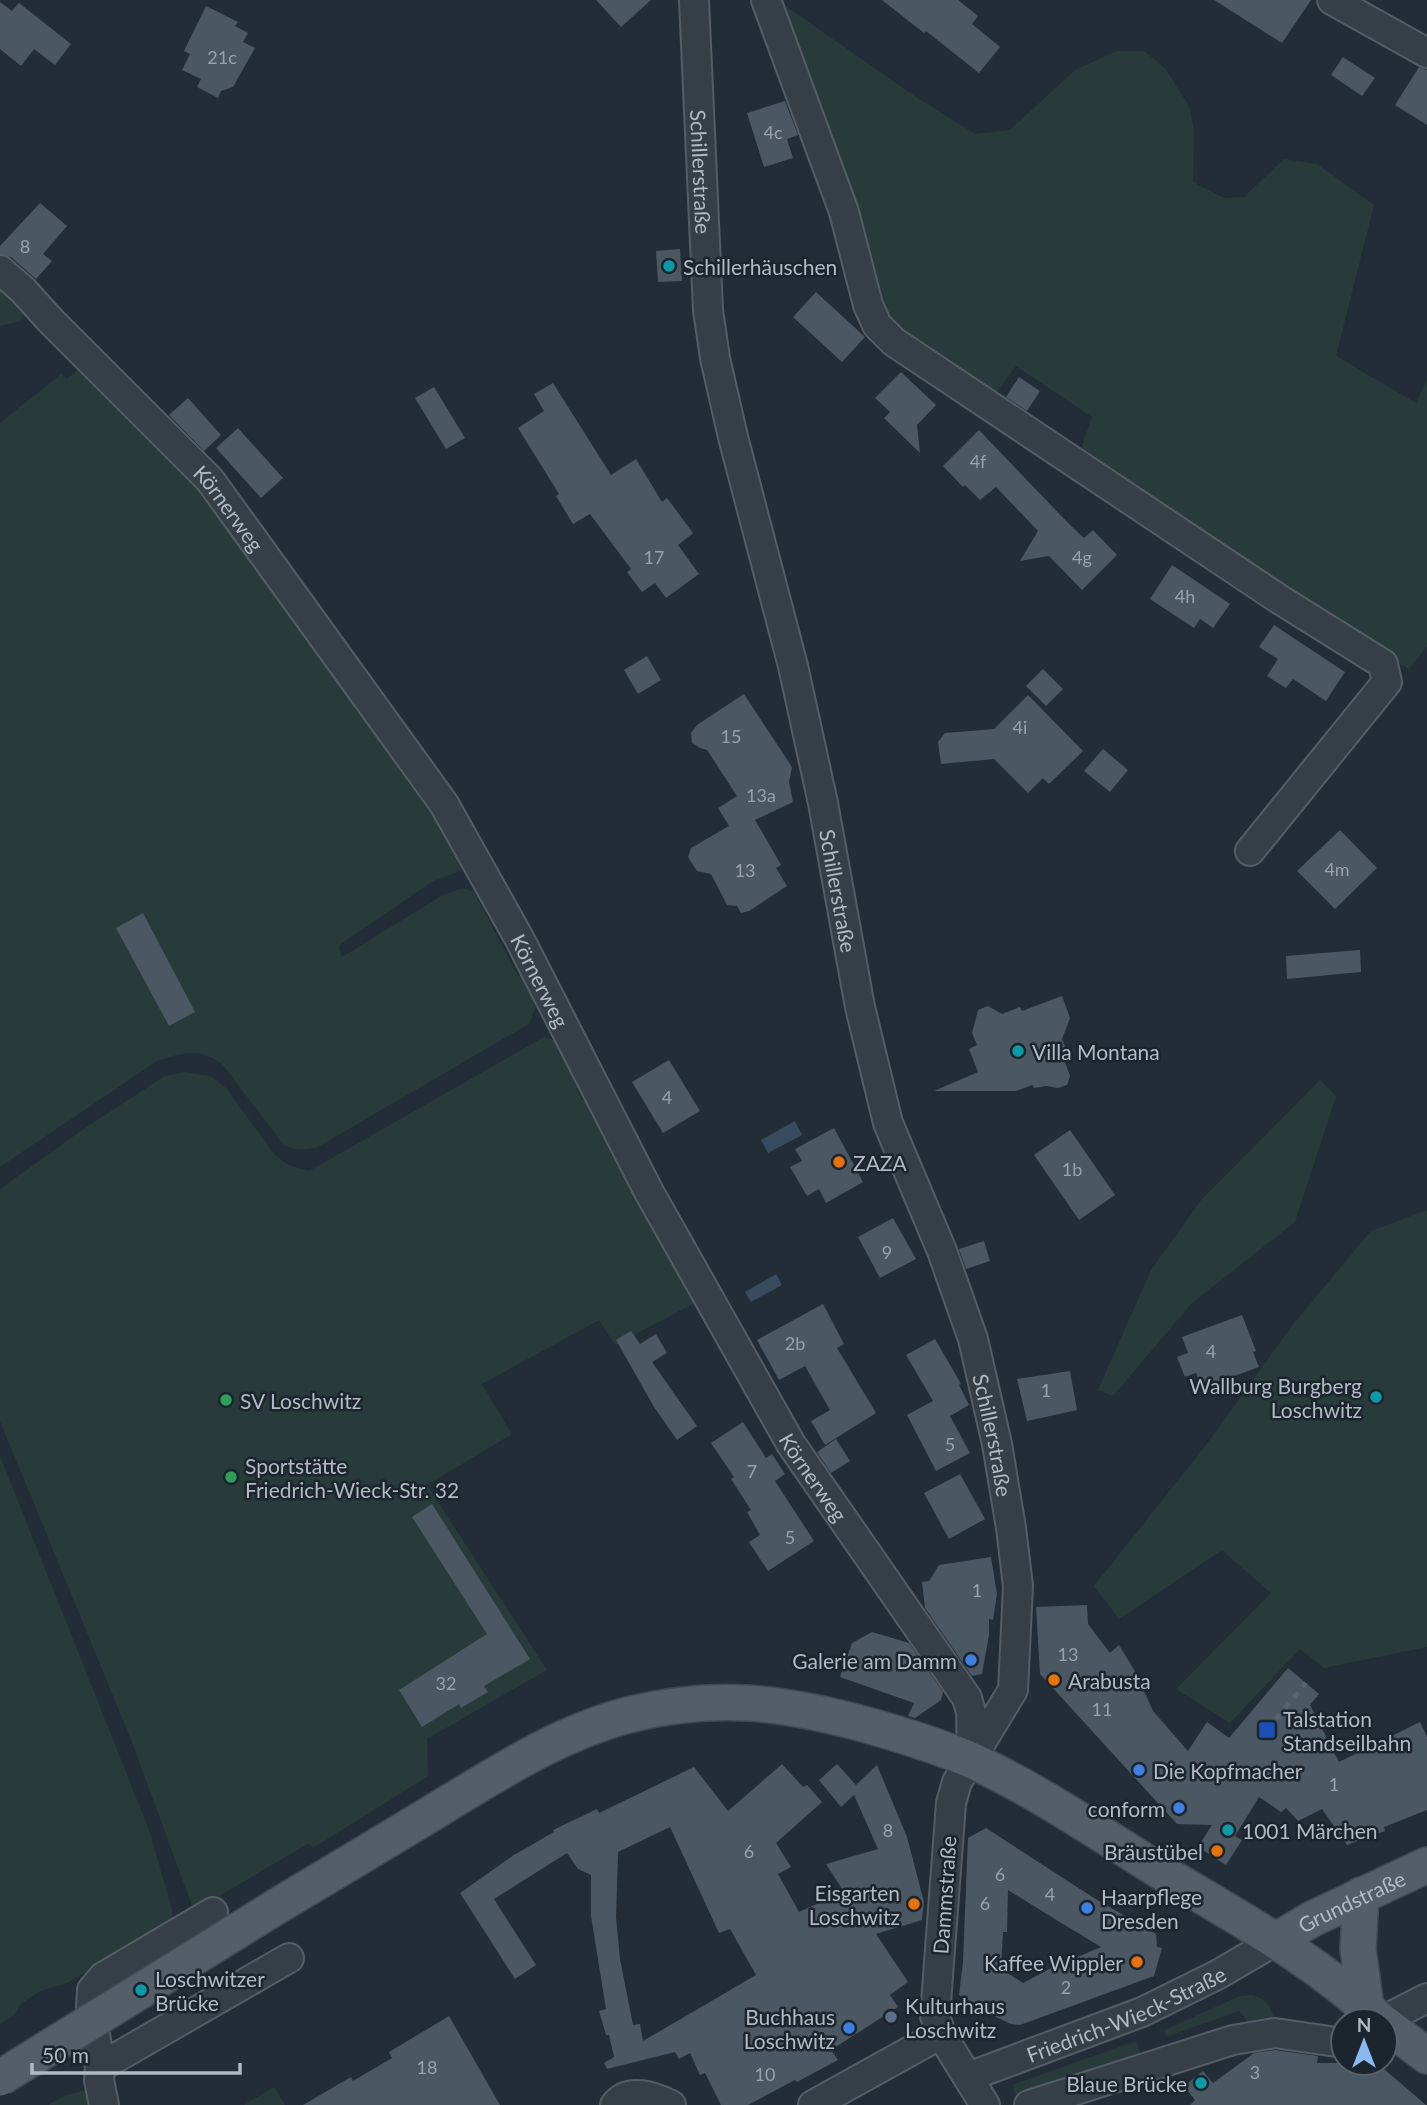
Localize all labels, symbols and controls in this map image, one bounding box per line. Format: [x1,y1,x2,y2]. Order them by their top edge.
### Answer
house number: 21c [207,46,237,68]
street label: Schillerstraße [686,109,717,235]
house number: 4c [763,121,783,143]
house number: 8 [20,235,30,257]
place label: Schillerhäuschen [683,254,837,279]
marker: Schillerhäuschen [661,258,677,274]
house number: 4f [970,450,987,472]
street label: Körnerweg [189,459,270,556]
house number: 17 [644,546,664,568]
house number: 4g [1072,546,1092,568]
house number: 4h [1175,585,1195,607]
house number: 4i [1013,716,1027,738]
house number: 15 [721,725,741,747]
house number: 13a [746,784,776,806]
street label: Schillerstraße [815,827,862,954]
house number: 4m [1324,858,1350,880]
house number: 13 [735,859,755,881]
street label: Körnerweg [506,930,575,1031]
place label: Villa Montana [1032,1039,1160,1064]
marker: Villa Montana [1010,1043,1026,1059]
house number: 4 [662,1086,672,1108]
place label: ZAZA [853,1150,908,1175]
marker: ZAZA [831,1154,847,1170]
house number: 1b [1062,1158,1082,1180]
house number: 9 [882,1241,892,1263]
house number: 2b [785,1332,805,1354]
house number: 4 [1206,1340,1216,1362]
street label: Schillerstraße [969,1371,1018,1498]
place label: Wallburg Burgberg Loschwitz [1189,1373,1362,1422]
house number: 1 [1041,1379,1051,1401]
place label: SV Loschwitz [240,1388,361,1413]
marker: Wallburg Burgberg Loschwitz [1368,1389,1384,1405]
marker: SV Loschwitz [218,1392,234,1408]
street label: Körnerweg [775,1429,853,1526]
house number: 5 [945,1433,955,1455]
place label: Sportstätte Friedrich-Wieck-Str. 32 [245,1453,459,1502]
house number: 7 [747,1460,757,1482]
marker: Sportstätte Friedrich-Wieck-Str. 32 [223,1469,239,1485]
house number: 5 [785,1526,795,1548]
house number: 1 [972,1579,982,1601]
house number: 13 [1058,1643,1078,1665]
place label: Galerie am Damm [792,1648,957,1673]
marker: Galerie am Damm [963,1652,979,1668]
place label: Arabusta [1068,1668,1151,1693]
house number: 32 [436,1672,456,1694]
marker: Arabusta [1046,1672,1062,1688]
house number: 11 [1092,1698,1112,1720]
place label: Talstation Standseilbahn [1283,1706,1411,1755]
marker: Talstation Standseilbahn [1257,1720,1277,1740]
place label: Die Kopfmacher [1153,1758,1303,1783]
marker: Die Kopfmacher [1131,1762,1147,1778]
house number: 1 [1329,1773,1339,1795]
place label: conform [1088,1796,1165,1821]
marker: conform [1171,1800,1187,1816]
place label: 1001 Märchen [1242,1818,1377,1843]
house number: 8 [883,1819,893,1841]
marker: 1001 Märchen [1220,1822,1236,1838]
street label: Dammstraße [927,1835,961,1955]
place label: Bräustübel [1104,1839,1203,1864]
house number: 6 [744,1840,754,1862]
marker: Bräustübel [1209,1843,1225,1859]
house number: 6 [995,1863,1005,1885]
street label: Grundstraße [1293,1865,1409,1937]
place label: Eisgarten Loschwitz [809,1880,900,1929]
house number: 4 [1045,1883,1055,1905]
place label: Haarpflege Dresden [1101,1884,1202,1933]
house number: 6 [980,1892,990,1914]
marker: Eisgarten Loschwitz [906,1896,922,1912]
marker: Haarpflege Dresden [1079,1900,1095,1916]
place label: Kaffee Wippler [984,1950,1123,1975]
marker: Kaffee Wippler [1129,1954,1145,1970]
street label: Friedrich-Wieck-Straße [1023,1960,1230,2067]
place label: Loschwitzer Brücke [155,1966,265,2015]
house number: 2 [1061,1976,1071,1998]
marker: Loschwitzer Brücke [133,1982,149,1998]
place label: Kulturhaus Loschwitz [905,1993,1005,2042]
place label: Buchhaus Loschwitz [744,2004,835,2053]
north arrow [1329,2007,1399,2077]
marker: Kulturhaus Loschwitz [883,2009,899,2025]
text: N [1357,2013,1371,2036]
marker: Buchhaus Loschwitz [841,2020,857,2036]
scale bar [32,2032,240,2076]
text: 50 m [42,2042,89,2067]
house number: 18 [417,2056,437,2078]
house number: 3 [1250,2061,1260,2083]
house number: 10 [755,2063,775,2085]
place label: Blaue Brücke [1066,2071,1187,2096]
marker: Blaue Brücke [1193,2075,1209,2091]

